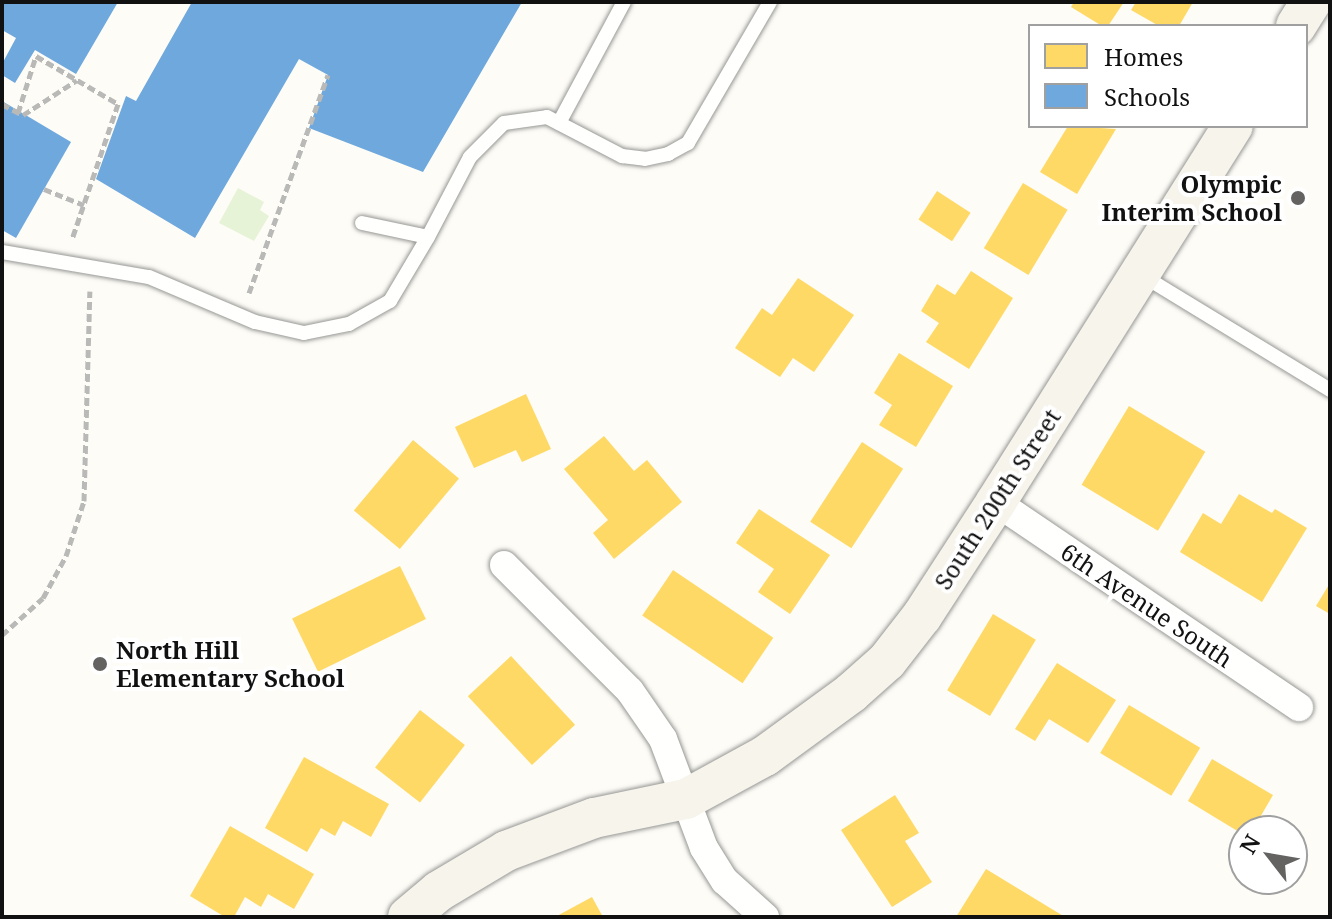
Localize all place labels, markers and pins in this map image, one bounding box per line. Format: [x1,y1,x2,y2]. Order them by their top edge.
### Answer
place label: Olympic Interim School [1102,170,1282,226]
marker: Olympic Interim School [1289,189,1307,207]
place label: North Hill Elementary School [116,636,345,692]
marker: North Hill Elementary School [91,655,109,673]

